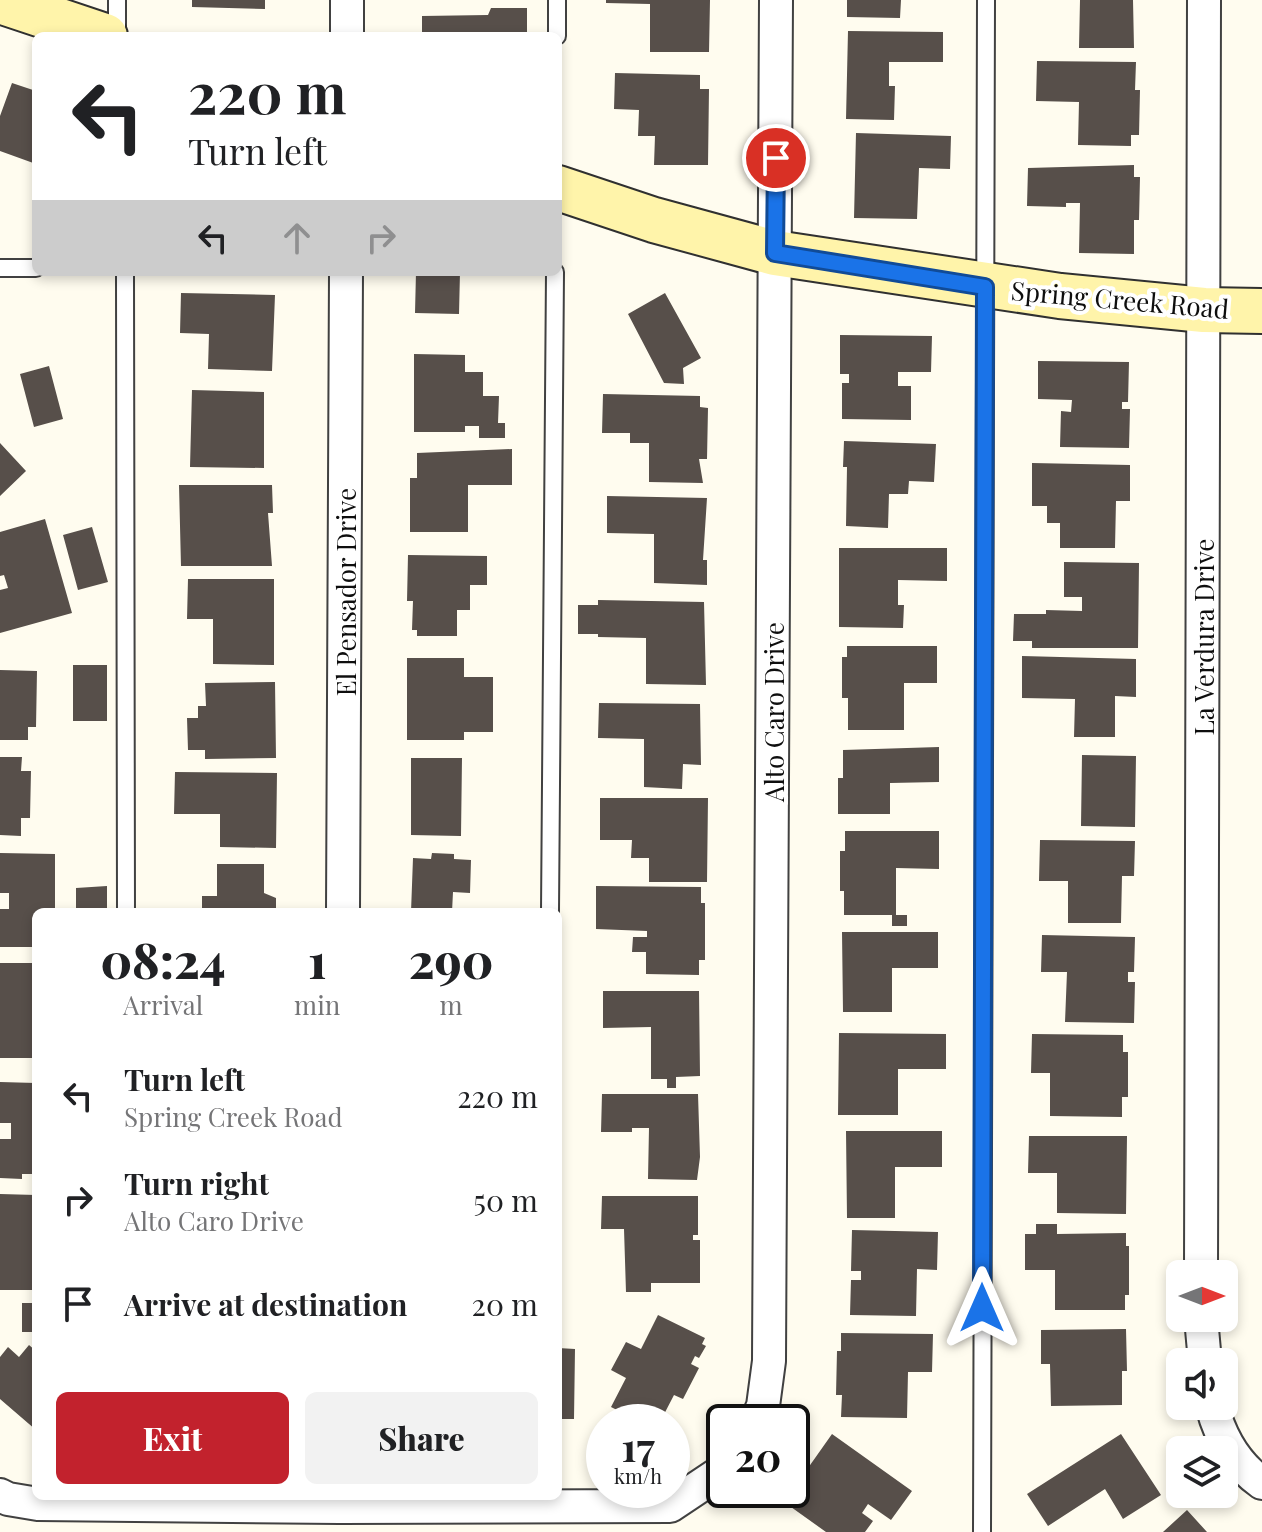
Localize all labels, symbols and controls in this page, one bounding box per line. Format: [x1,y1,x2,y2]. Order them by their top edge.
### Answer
text: 220 m [188,54,346,129]
icon: left [56,64,160,168]
pin [742,124,810,192]
text: Turn left [188,126,327,174]
icon: arrive [754,136,798,180]
icon: left [191,216,235,260]
icon: ahead [275,216,319,260]
icon: right [359,216,403,260]
street label: Spring Creek Road [1010,272,1230,326]
street label: El Pensador Drive [328,488,363,696]
street label: La Verdura Drive [1186,538,1221,736]
street label: Alto Caro Drive [756,622,791,803]
text: 08:24 [100,927,226,991]
text: 1 [308,927,327,991]
text: 290 [409,927,494,991]
text: Arrival [123,987,203,1022]
text: min [294,987,340,1022]
text: m [440,987,463,1022]
text: Turn left [124,1059,245,1099]
icon: left [56,1074,100,1118]
text: 220 m [457,1076,538,1116]
text: Spring Creek Road [124,1099,343,1134]
text: Turn right [124,1163,269,1203]
icon: right [56,1178,100,1222]
text: 50 m [473,1180,538,1220]
text: Alto Caro Drive [124,1203,304,1238]
north arrow [1166,1260,1238,1332]
map controls [1166,1260,1238,1508]
position arrow [940,1266,1024,1350]
icon: arrive [56,1282,100,1326]
text: Arrive at destination [124,1284,407,1324]
text: 20 m [472,1284,538,1324]
button: sound [1166,1348,1238,1420]
button: Exit [56,1392,289,1484]
button: Share [305,1392,538,1484]
speed limit sign: 20 [706,1404,810,1508]
text: 17 [621,1419,655,1472]
button: layers [1166,1436,1238,1508]
text: km/h [614,1462,662,1489]

